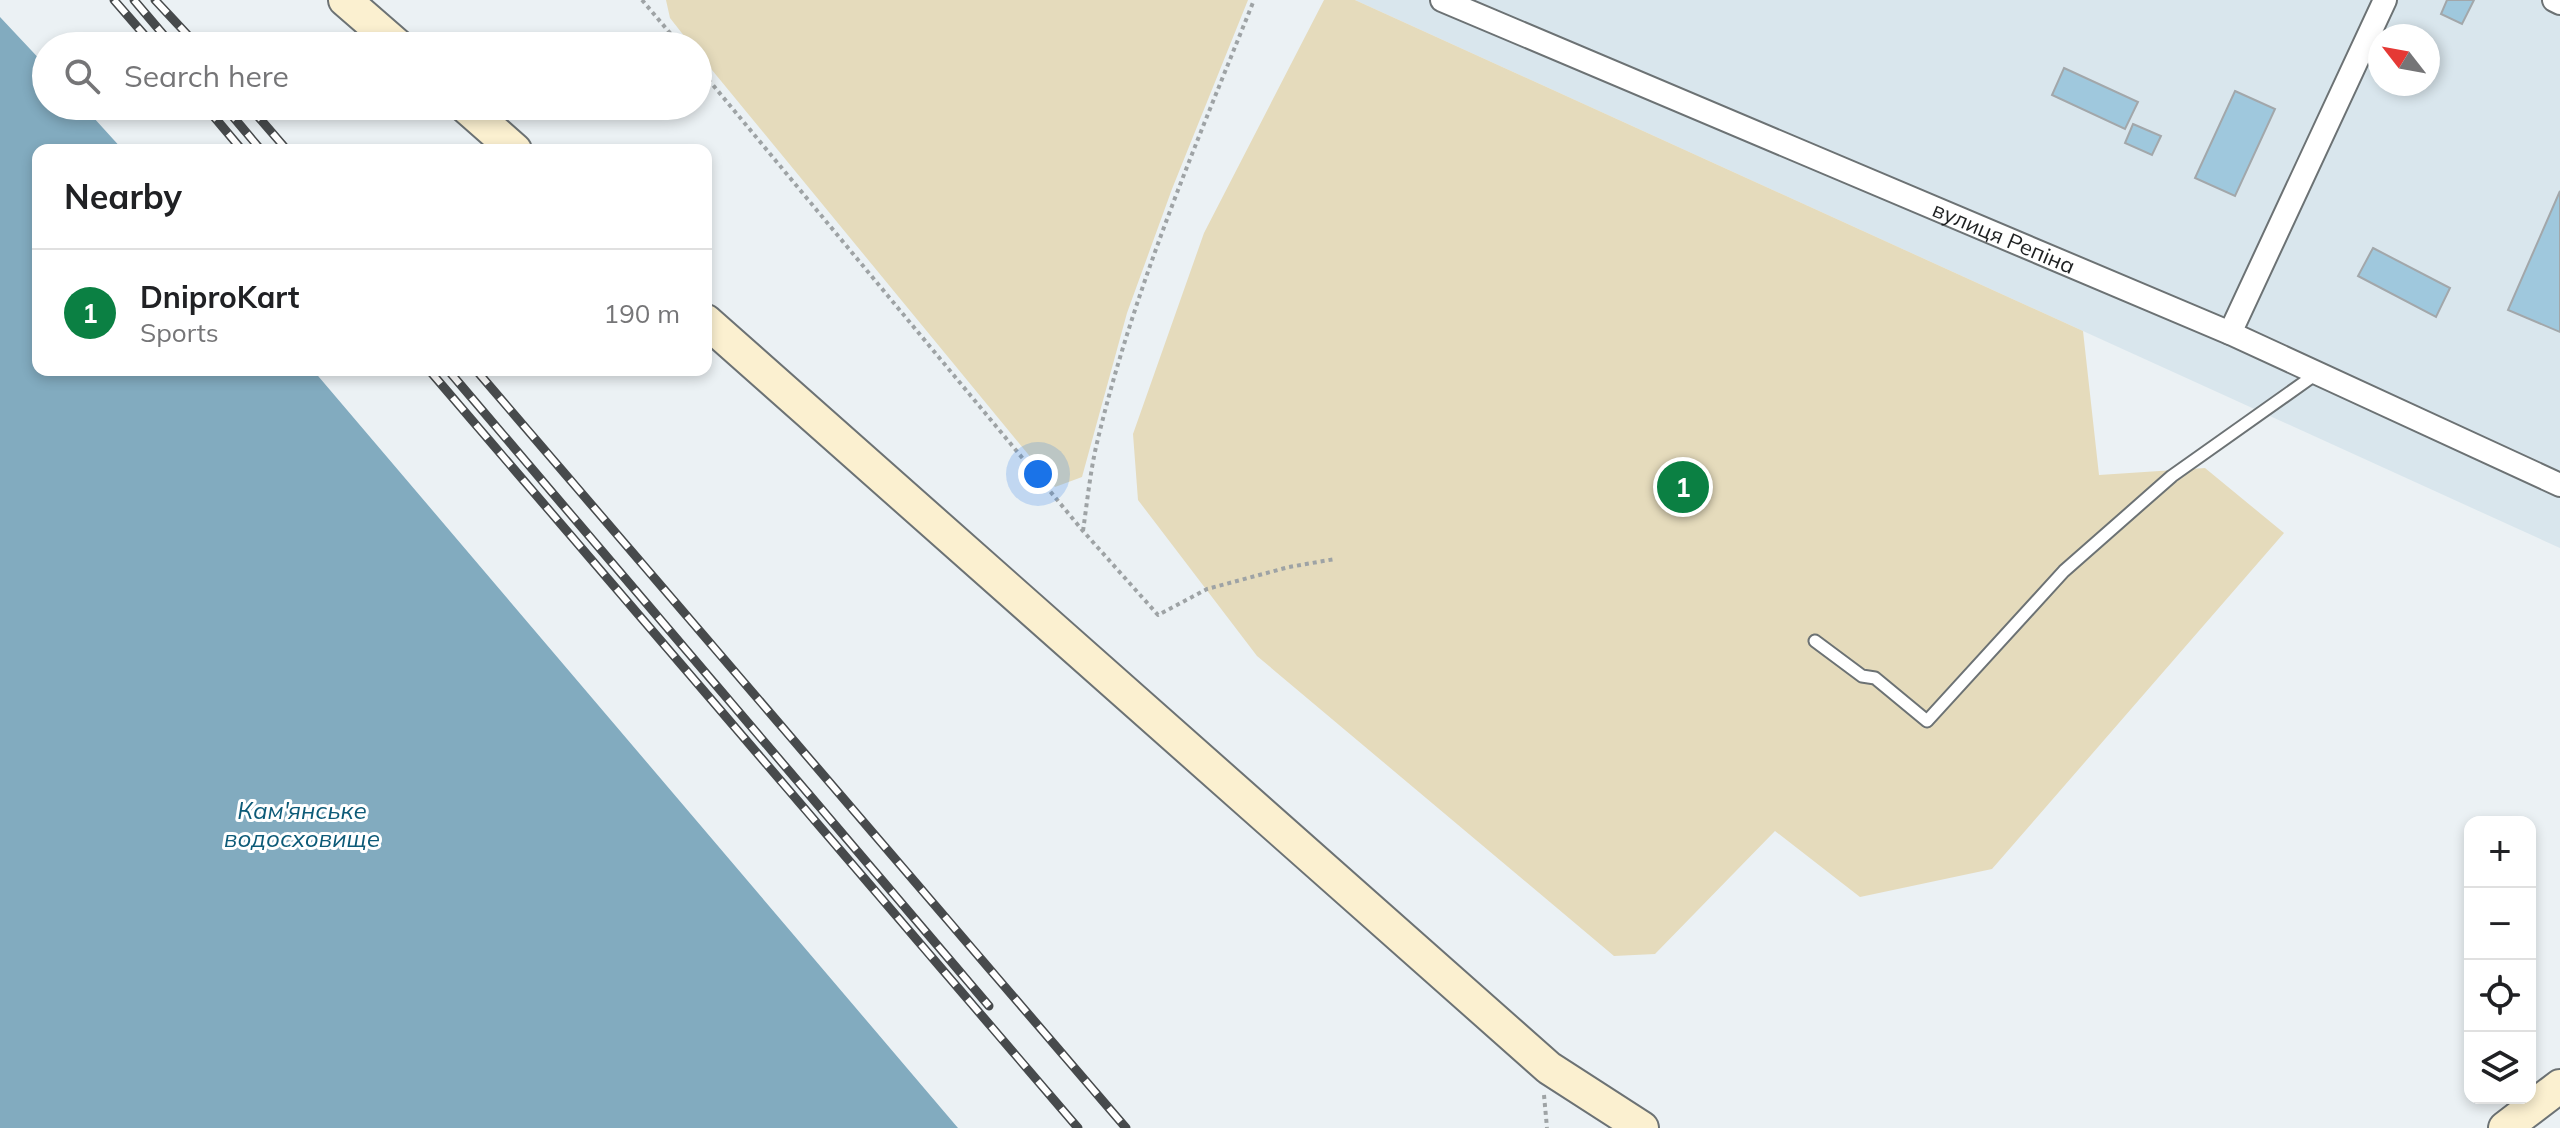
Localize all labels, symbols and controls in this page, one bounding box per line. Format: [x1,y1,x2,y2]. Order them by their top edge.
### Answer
north arrow [2368,24,2440,96]
search box [32,32,712,120]
icon: search [60,54,104,98]
text: Search here [124,57,289,95]
text: Nearby [64,175,182,218]
street label: вулиця Репіна [1928,195,2079,280]
text: DniproKart [140,278,299,316]
text: 1 [82,297,98,330]
text: 190 m [604,297,680,330]
text: Sports [140,316,219,349]
your location [1018,454,1058,494]
pin: 1 [1657,457,1709,517]
water label: Кам'янське водосховище [224,795,380,853]
map controls [2464,816,2536,1104]
button: + [2464,816,2536,888]
button: − [2464,888,2536,960]
button: locate [2464,960,2536,1032]
button: layers [2464,1032,2536,1104]

